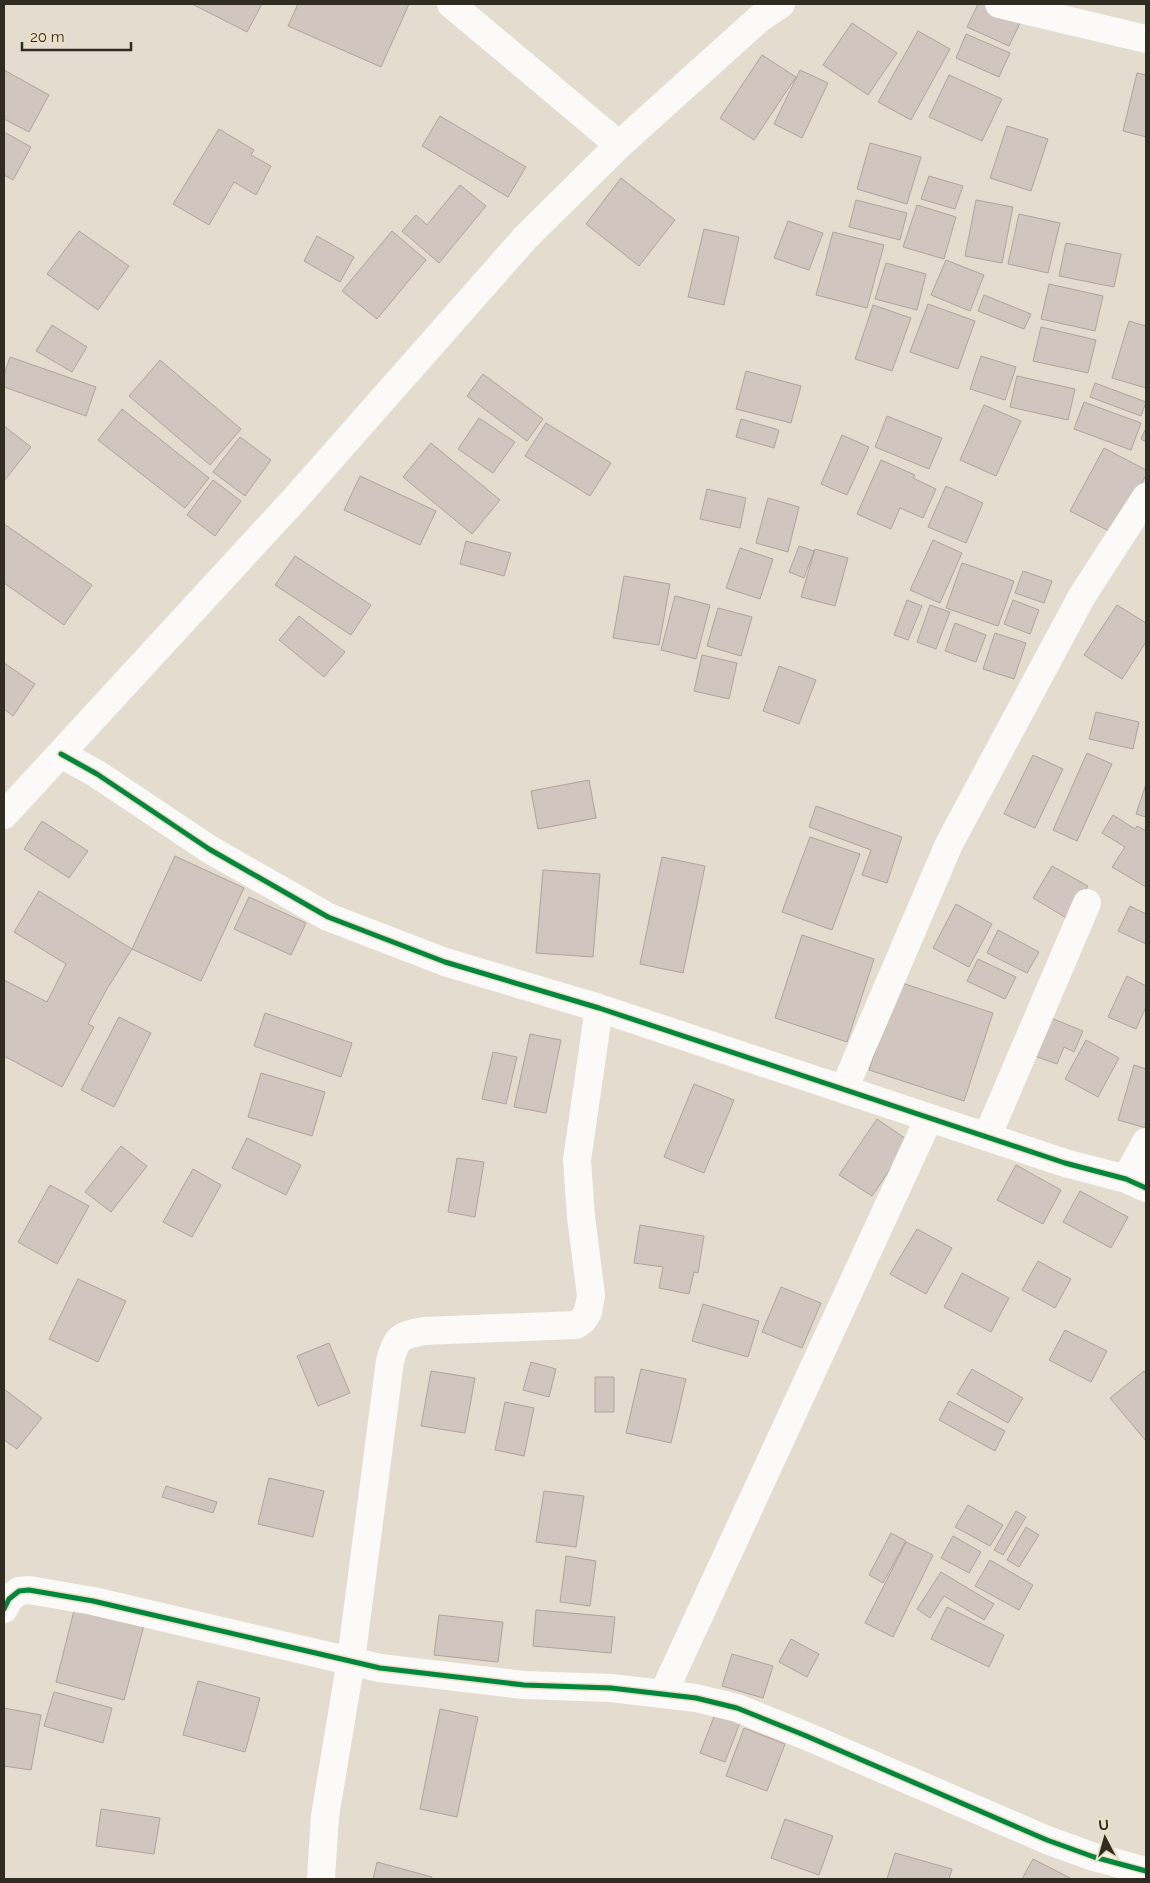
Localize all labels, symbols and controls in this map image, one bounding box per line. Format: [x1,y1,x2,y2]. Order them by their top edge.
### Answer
scale bar [22,20,131,52]
text: 20 m [30,28,65,46]
north arrow [1080,1813,1130,1863]
text: U [1098,1817,1110,1834]

